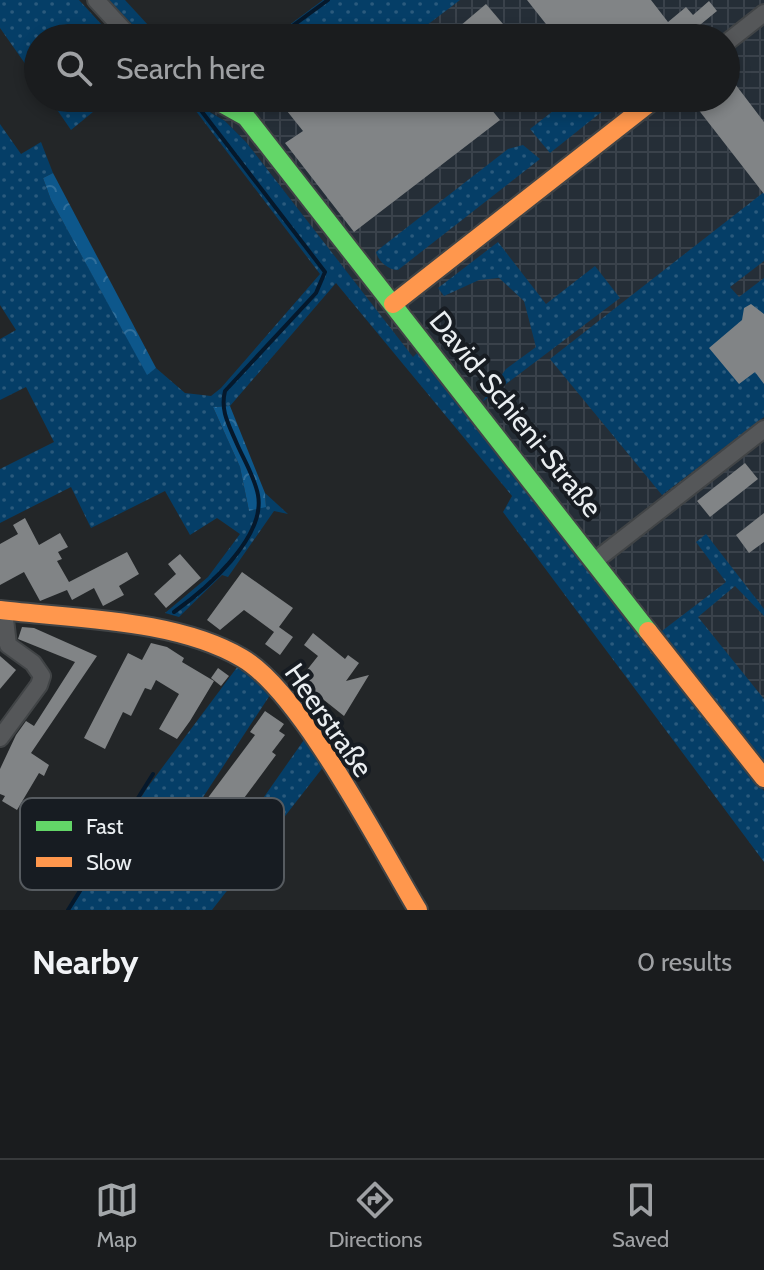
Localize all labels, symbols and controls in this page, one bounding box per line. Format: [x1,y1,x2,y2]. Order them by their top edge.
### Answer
search box [24,24,740,112]
icon: search [52,46,96,90]
text: Search here [116,50,265,87]
street label: David-Schieni-Straße [422,304,610,524]
street label: Heerstraße [278,657,380,783]
legend [20,798,284,890]
text: Fast [86,813,124,840]
text: Slow [86,849,132,876]
text: Nearby [32,941,139,983]
text: 0 results [637,946,732,978]
tab: Map [95,1178,139,1253]
tab: Directions [328,1178,422,1253]
tab: Saved [612,1178,669,1253]

